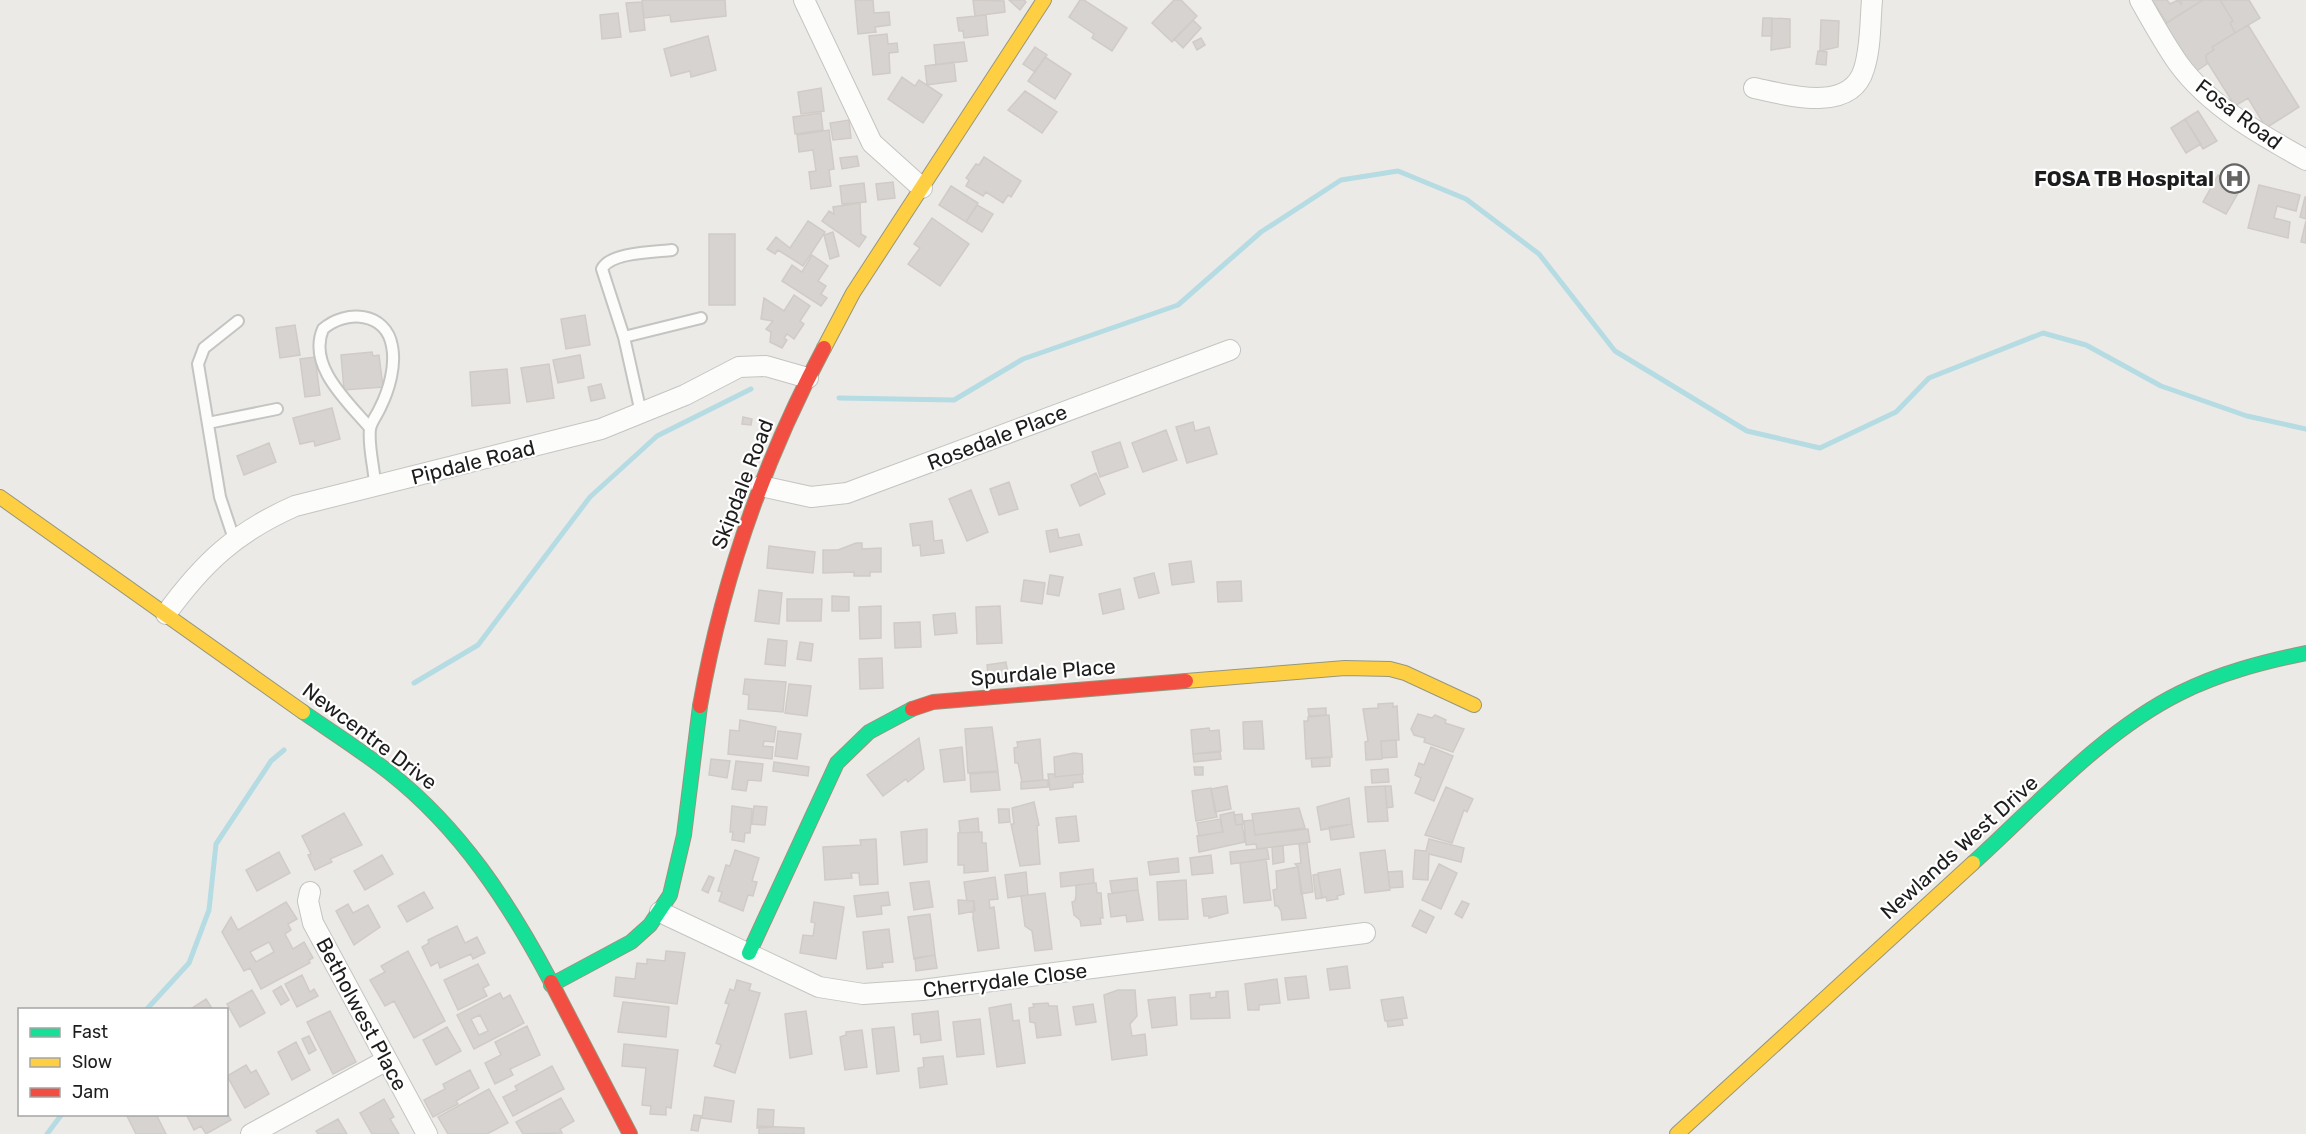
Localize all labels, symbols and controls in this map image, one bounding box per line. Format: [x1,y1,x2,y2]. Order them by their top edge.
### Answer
street label: Fosa Road [2191,74,2287,154]
hospital icon: FOSA TB Hospital [2219,162,2251,194]
place label: FOSA TB Hospital [2034,166,2214,191]
street label: Rosedale Place [924,399,1070,475]
street label: Skipdale Road [706,415,778,553]
street label: Pipdale Road [408,435,538,489]
street label: Spurdale Place [969,653,1117,691]
street label: Newcentre Drive [298,677,442,795]
street label: Newlands West Drive [1875,770,2043,924]
street label: Betholwest Place [311,933,413,1095]
street label: Cherrydale Close [921,958,1089,1002]
legend [18,1008,228,1116]
text: Fast [72,1021,108,1043]
text: Slow [72,1051,112,1073]
text: Jam [72,1081,109,1103]

